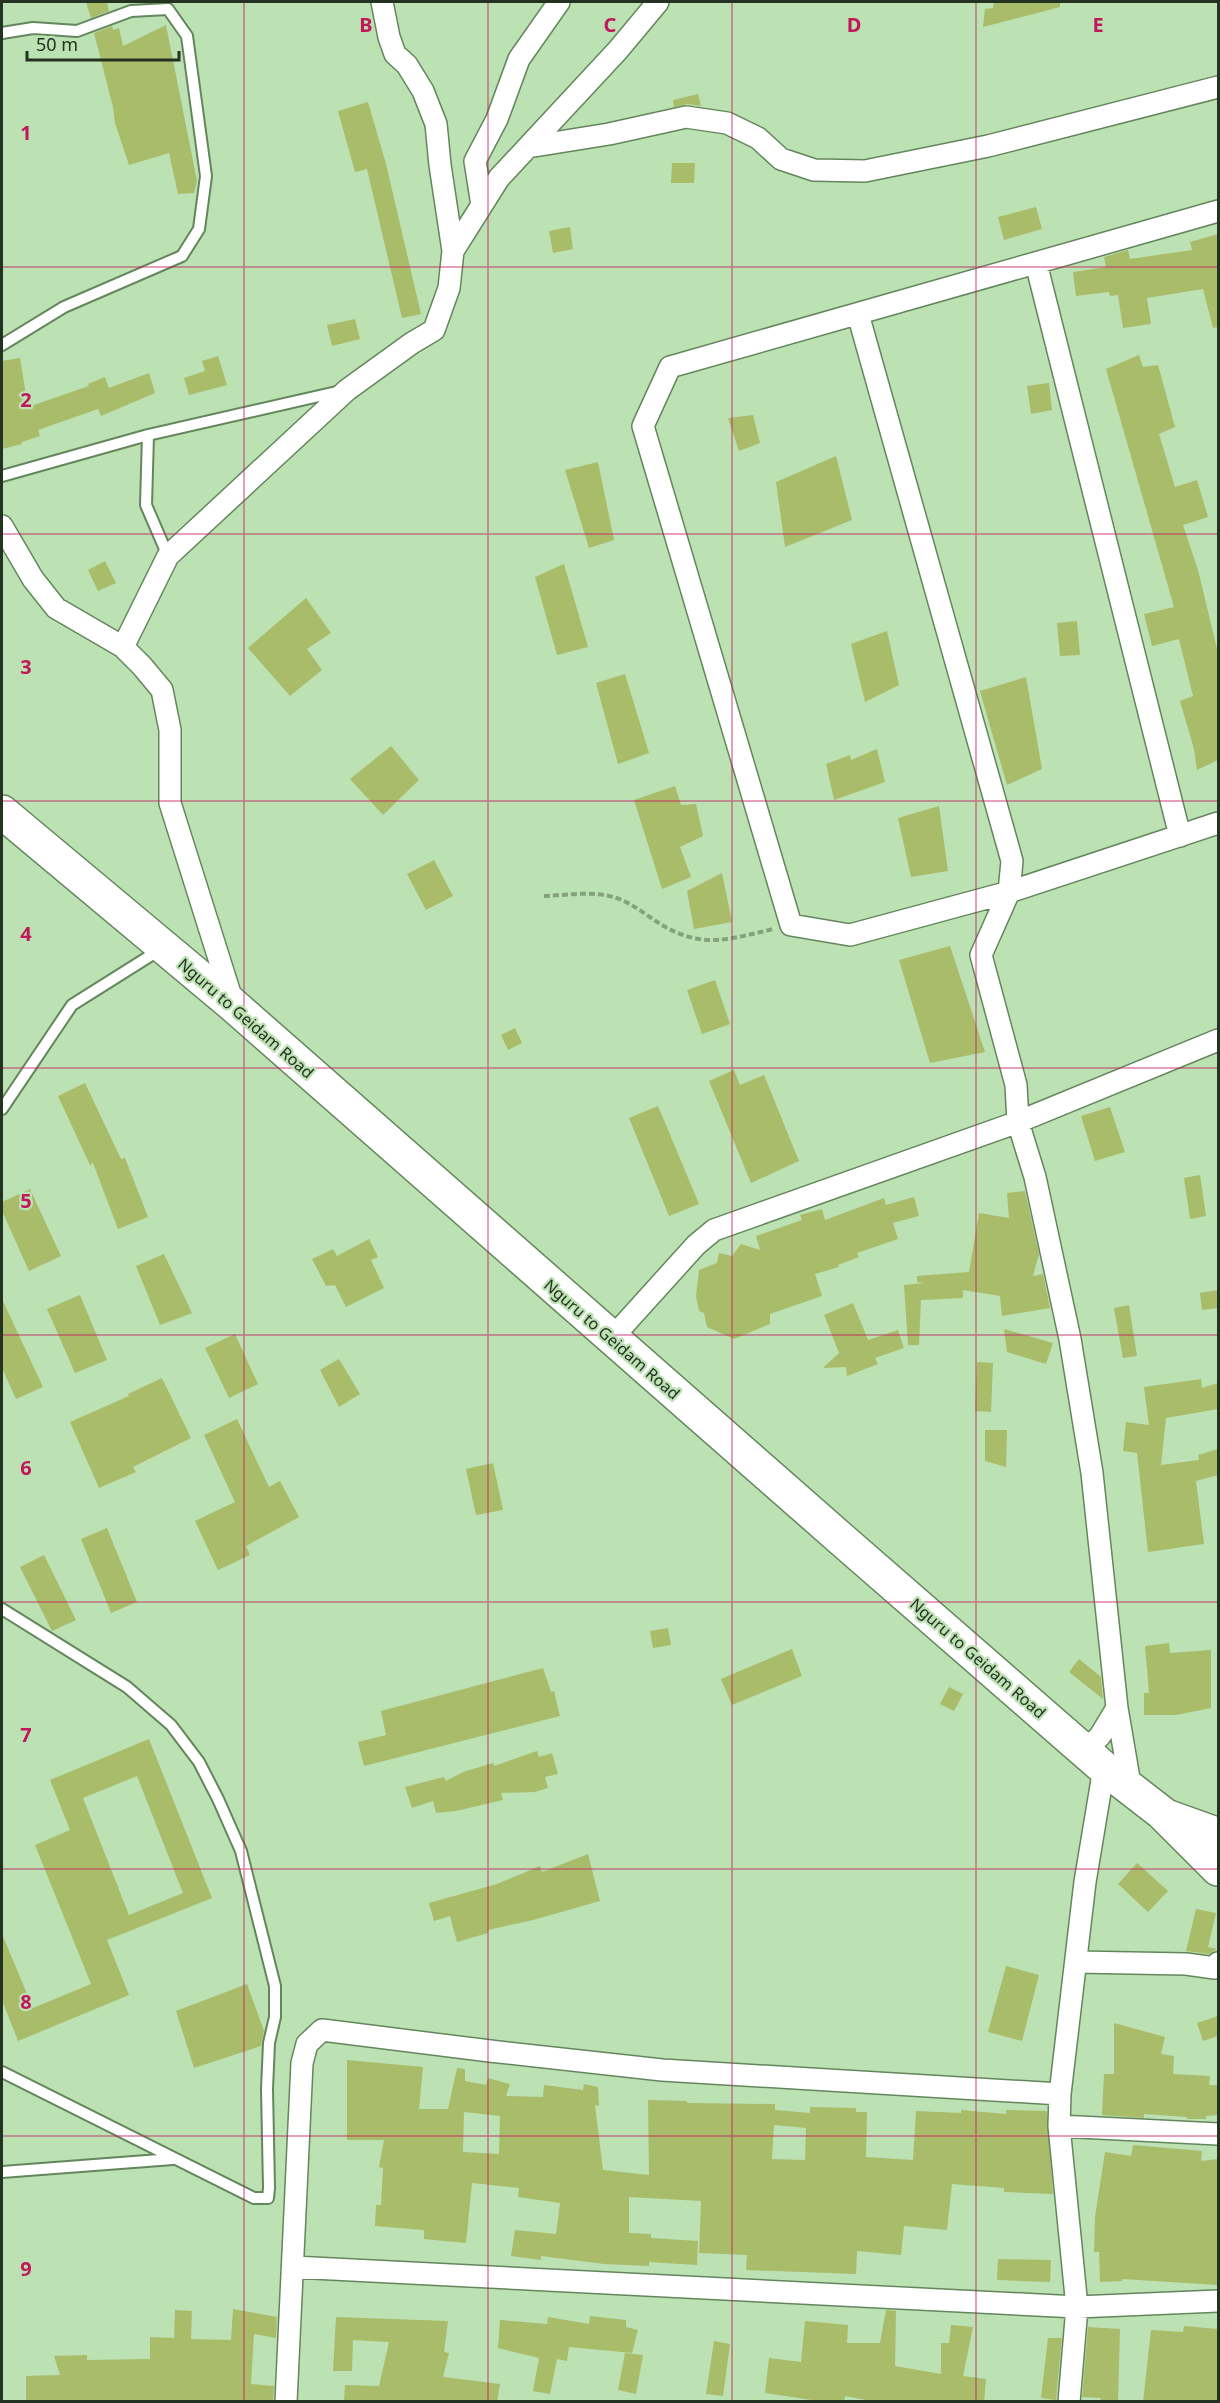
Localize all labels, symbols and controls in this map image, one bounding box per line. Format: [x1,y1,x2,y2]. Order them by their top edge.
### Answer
text: B [359,11,373,38]
text: C [604,11,617,38]
text: D [847,11,861,38]
text: E [1092,11,1104,38]
scale bar [27,24,178,62]
text: 50 m [36,32,78,56]
text: 1 [20,119,32,146]
text: 2 [20,386,32,413]
text: 3 [20,653,32,680]
text: 4 [20,920,32,947]
street label: Nguru to Geidam Road [173,953,319,1083]
text: 5 [20,1187,32,1214]
street label: Nguru to Geidam Road [539,1274,685,1404]
text: 6 [20,1454,32,1481]
street label: Nguru to Geidam Road [905,1593,1051,1723]
text: 7 [20,1721,32,1748]
text: 8 [20,1988,32,2015]
text: 9 [20,2255,32,2282]

